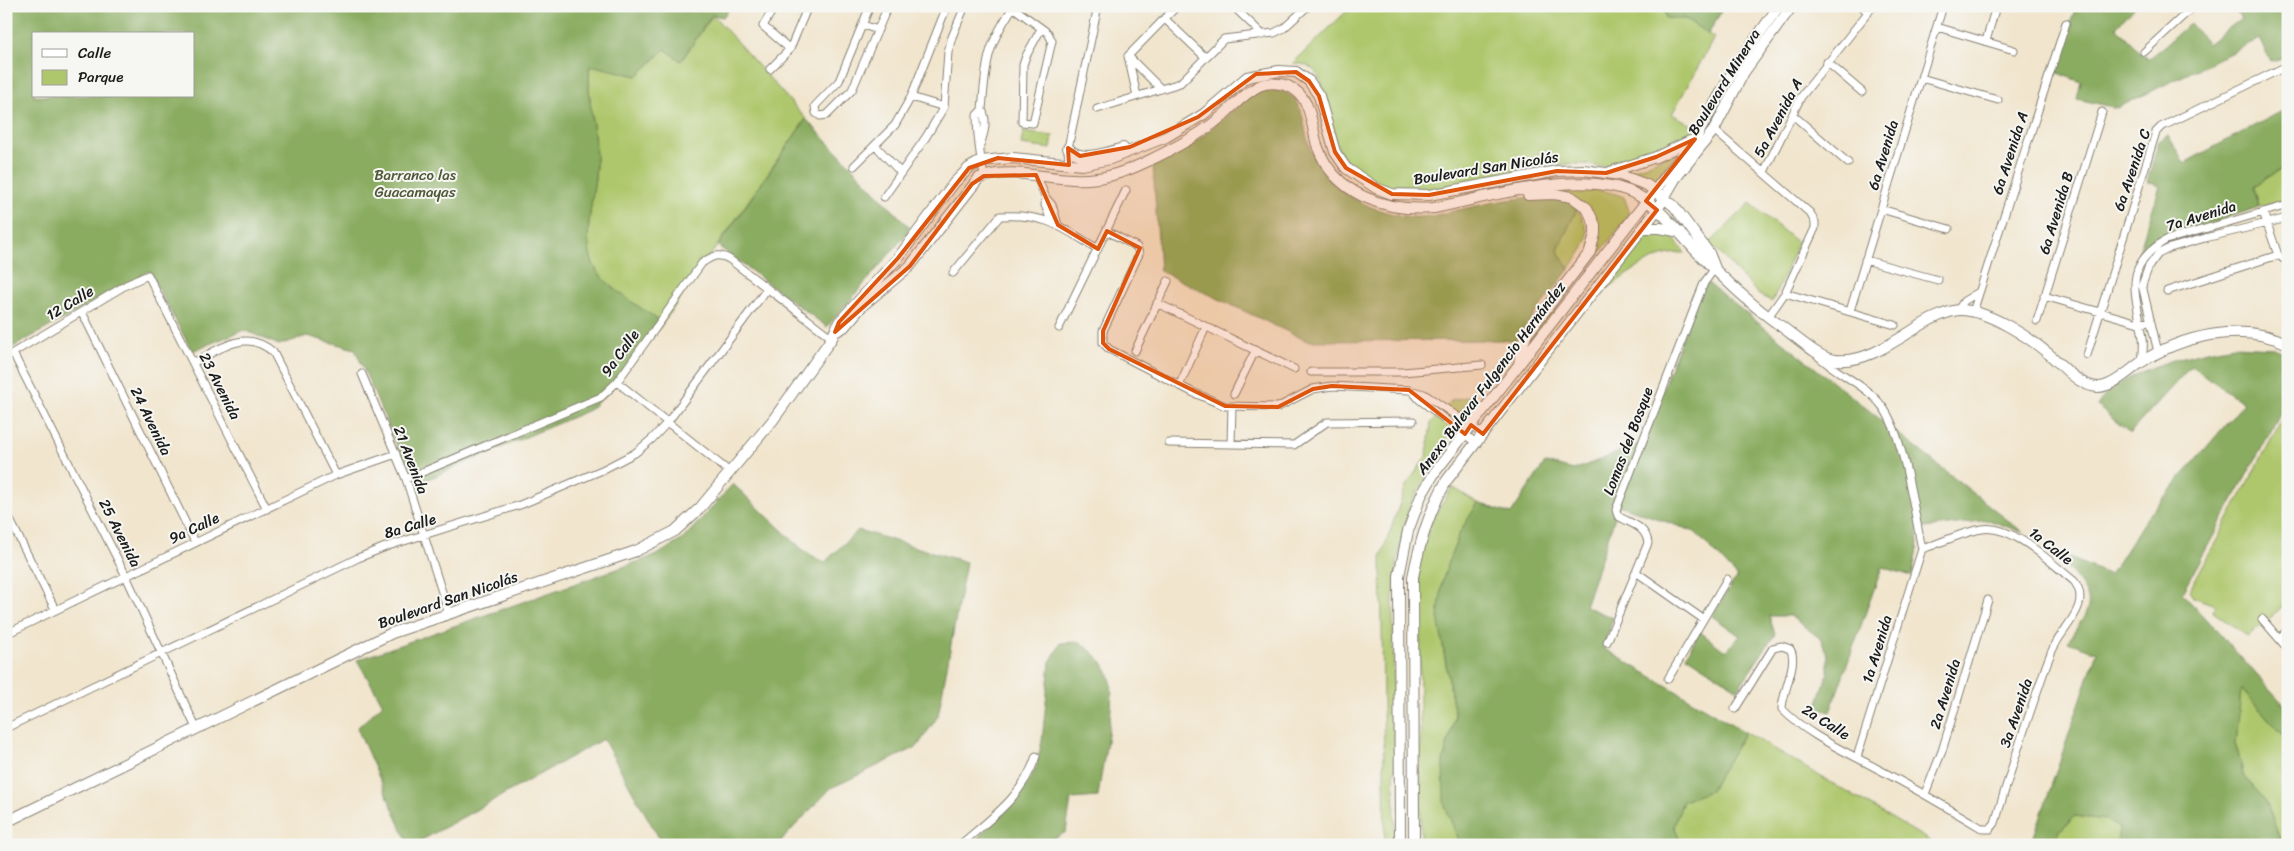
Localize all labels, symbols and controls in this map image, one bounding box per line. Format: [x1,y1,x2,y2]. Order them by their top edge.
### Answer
street label: Boulevard Minerva [1681,23,1767,140]
legend [32,32,195,98]
text: Calle [78,40,111,66]
text: Parque [78,64,123,90]
street label: 5a Avenida A [1746,74,1810,162]
street label: 6a Avenida A [1984,108,2036,198]
street label: 6a Avenida [1860,116,1906,193]
street label: 6a Avenida C [2106,125,2158,215]
street label: Boulevard San Nicolás [1412,144,1560,192]
park label: Barranco las Guacamayas [374,162,457,205]
street label: 6a Avenida B [2031,168,2081,258]
street label: 7a Avenida [2163,193,2240,239]
street label: Anexo Bulevar Fulgencio Hernández [1409,275,1573,481]
street label: 12 Calle [41,278,99,328]
street label: 9a Calle [594,324,646,382]
street label: 23 Avenida [192,348,248,425]
street label: 24 Avenida [123,382,179,460]
street label: Lomas del Bosque [1595,383,1661,499]
street label: 21 Avenida [386,422,436,498]
street label: 25 Avenida [92,494,149,572]
street label: 9a Calle [164,505,224,551]
street label: 8a Calle [381,506,439,546]
street label: 1a Calle [2023,520,2079,572]
street label: Boulevard San Nicolás [374,564,522,636]
street label: 1a Avenida [1854,611,1900,686]
street label: 2a Avenida [1922,655,1968,732]
street label: 3a Avenida [1992,674,2040,751]
street label: 2a Calle [1797,697,1855,747]

